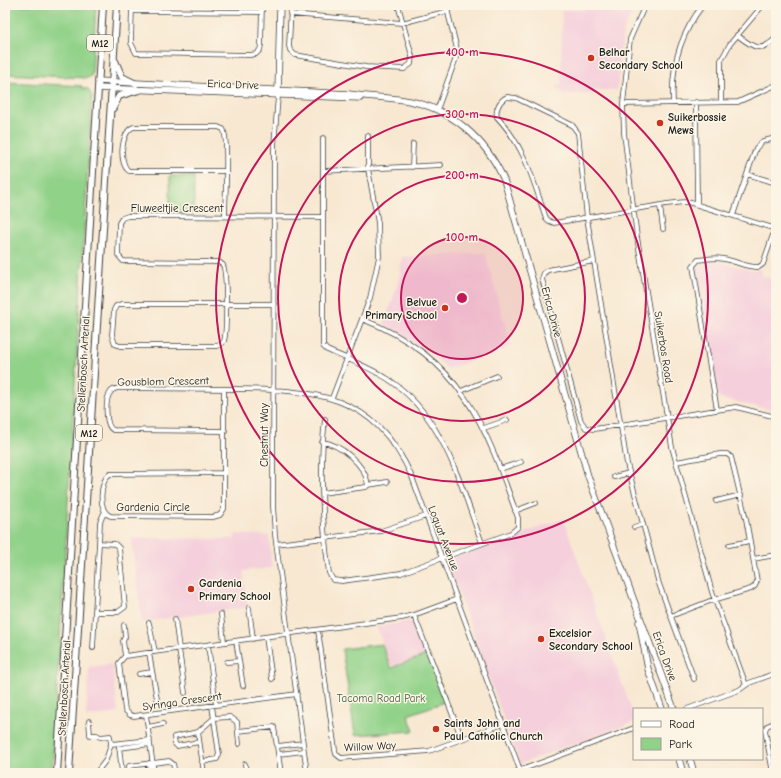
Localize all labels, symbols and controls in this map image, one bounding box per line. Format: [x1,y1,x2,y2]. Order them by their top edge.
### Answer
road number: M12 [87,35,113,51]
text: 400 m [445,45,479,59]
place label: Belhar Secondary School [599,46,683,72]
marker: Belhar Secondary School [586,53,596,63]
street label: Erica Drive [207,77,260,92]
text: 300 m [445,107,479,121]
place label: Suikerbossie Mews [668,111,727,137]
marker: Suikerbossie Mews [655,118,665,128]
text: 200 m [445,168,479,182]
street label: Fluweeltjie Crescent [131,202,224,215]
text: 100 m [446,230,478,244]
street label: Erica Drive [539,285,565,339]
centre of rings [455,291,469,305]
place label: Belvue Primary School [365,296,438,322]
marker: Belvue Primary School [440,303,450,313]
street label: Suikerbos Road [651,310,676,384]
street label: Stellenbosch Arterial [74,316,93,412]
street label: Gousblom Crescent [117,374,210,389]
street label: Chestnut Way [258,403,271,467]
road number: M12 [76,425,102,441]
street label: Gardenia Circle [116,501,190,514]
street label: Loquat Avenue [425,504,462,573]
place label: Gardenia Primary School [199,577,271,603]
marker: Gardenia Primary School [186,584,196,594]
place label: Excelsior Secondary School [549,627,633,653]
street label: Erica Drive [650,630,680,683]
marker: Excelsior Secondary School [536,634,546,644]
street label: Stellenbosch Arterial [55,640,74,736]
street label: Syringa Crescent [141,689,223,714]
park label: Tacoma Road Park [337,692,426,705]
legend [633,708,763,760]
place label: Saints John and Paul Catholic Church [444,717,543,743]
text: Road [669,717,695,731]
marker: Saints John and Paul Catholic Church [431,724,441,734]
text: Park [669,737,692,751]
street label: Willow Way [344,739,397,754]

